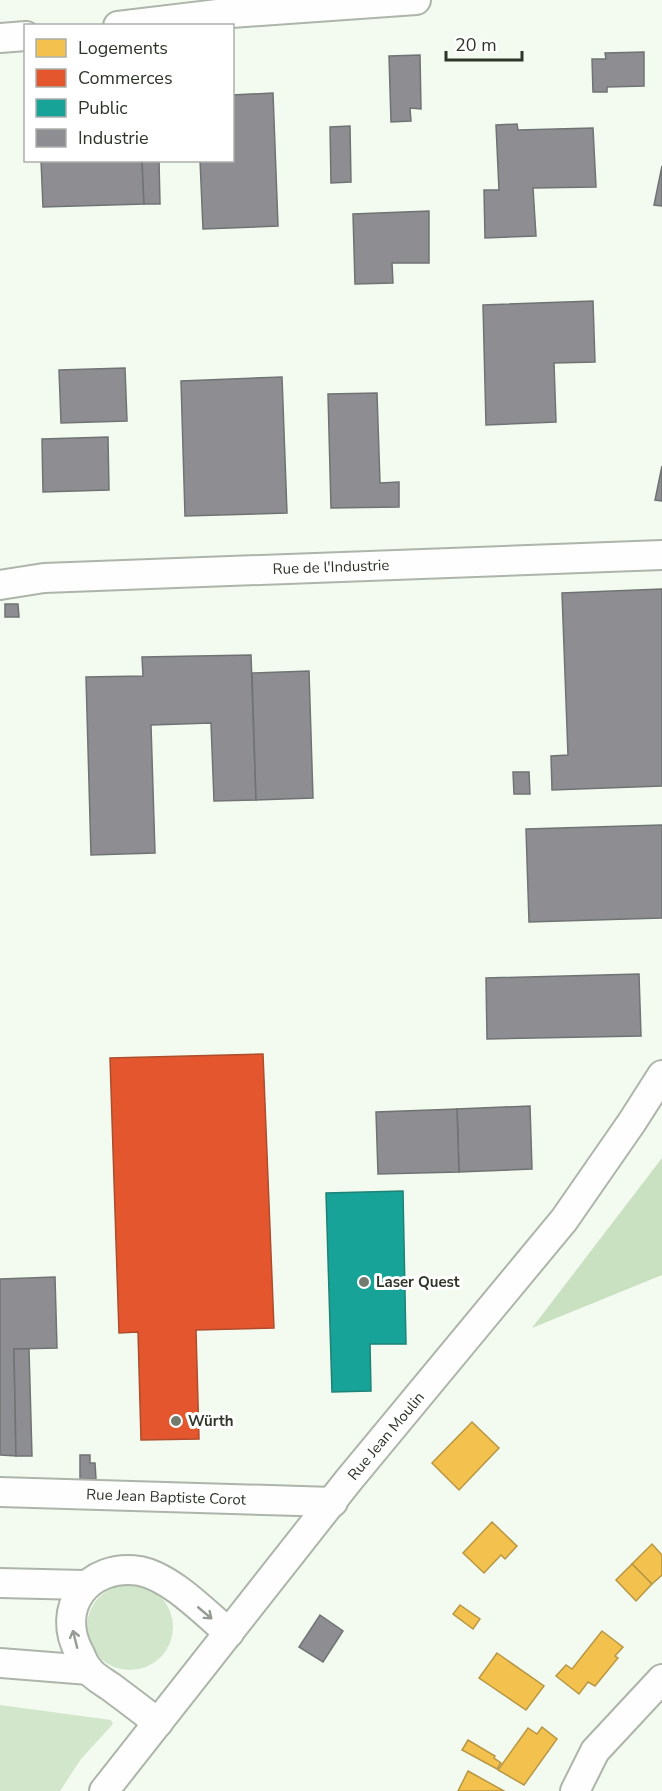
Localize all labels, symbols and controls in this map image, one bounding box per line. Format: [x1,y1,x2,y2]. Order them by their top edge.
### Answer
legend [24,24,234,162]
scale bar [446,24,522,62]
text: 20 m [455,33,497,57]
text: Logements [78,36,168,60]
text: Commerces [78,66,173,90]
text: Public [78,96,128,120]
text: Industrie [78,126,149,150]
street label: Rue de l'Industrie [272,555,390,579]
place label: Laser Quest [376,1272,460,1292]
marker: Laser Quest [357,1275,371,1289]
street label: Rue Jean Moulin [343,1388,429,1484]
place label: Würth [188,1411,233,1431]
marker: Würth [169,1414,183,1428]
street label: Rue Jean Baptiste Corot [86,1484,247,1510]
one-way arrow [197,1606,212,1620]
one-way arrow [68,1630,80,1649]

